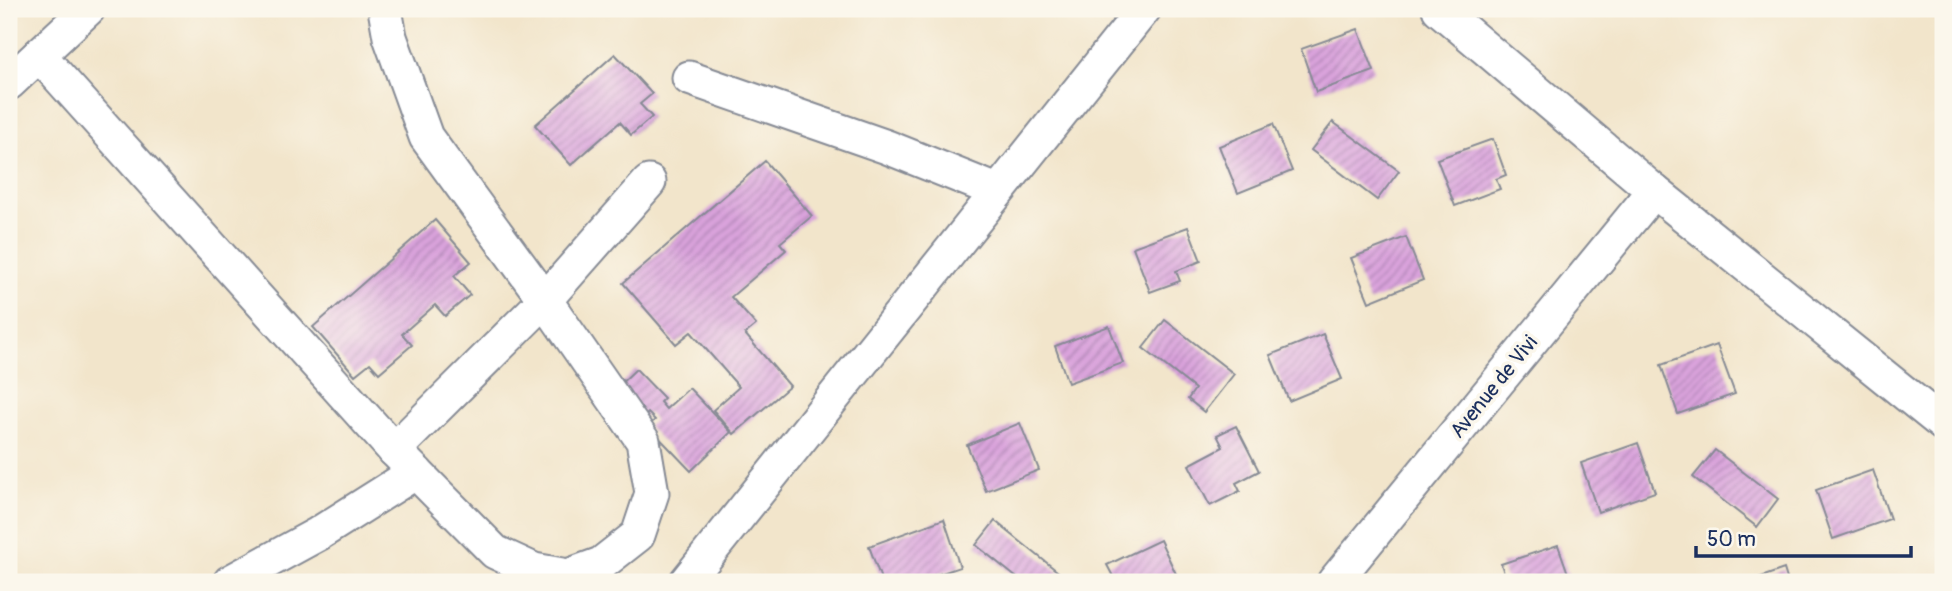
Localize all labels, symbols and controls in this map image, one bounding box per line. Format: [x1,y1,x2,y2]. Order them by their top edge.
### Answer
street label: Avenue de Vivi [1444,330,1544,444]
scale bar [1696,514,1912,558]
text: 50 m [1707,526,1756,553]

